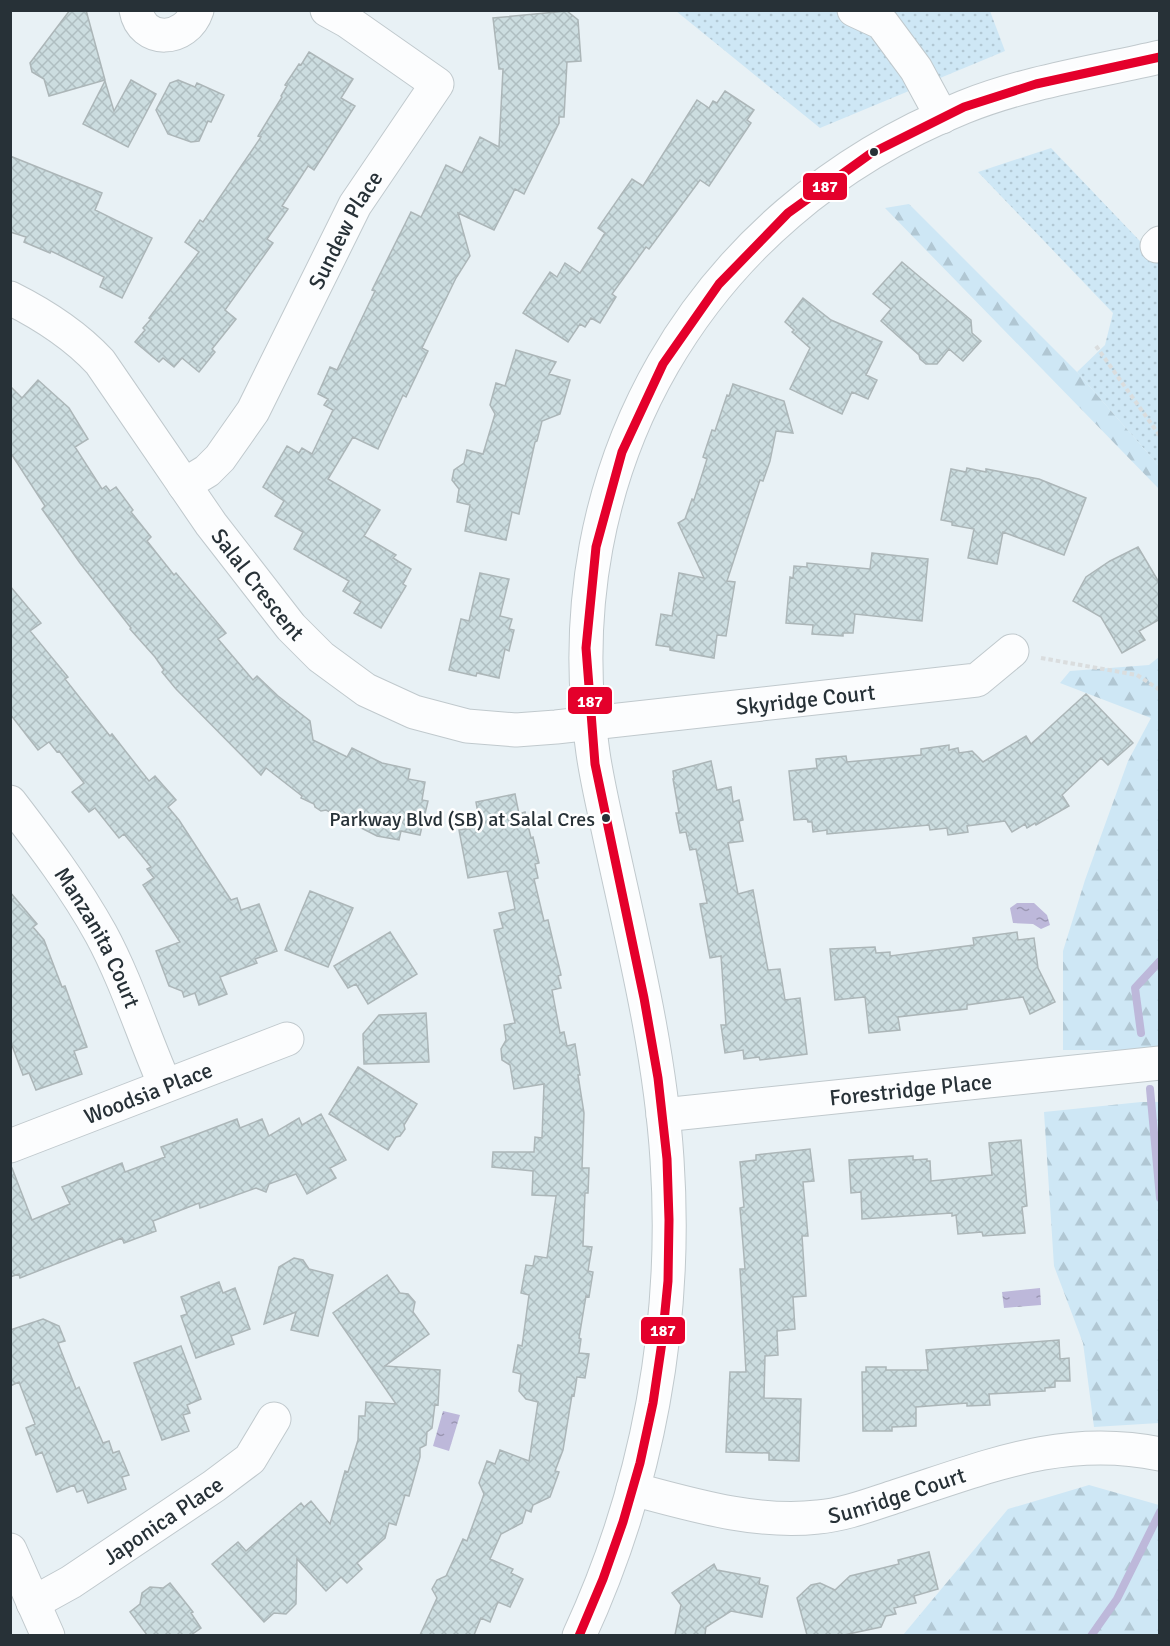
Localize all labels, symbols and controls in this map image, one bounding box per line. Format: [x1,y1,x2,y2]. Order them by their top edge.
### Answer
unlabelled marker [868,146,880,158]
street label: Sundew Place [303,166,388,294]
line badge: 187 [802,172,848,201]
text: 187 [812,177,838,197]
street label: Salal Crescent [206,523,310,647]
street label: Skyridge Court [734,678,877,721]
line badge: 187 [567,686,613,715]
text: 187 [577,692,603,712]
place label: Parkway Blvd (SB) at Salal Cres [329,807,595,832]
marker: Parkway Blvd (SB) at Salal Cres [600,812,612,824]
street label: Manzanita Court [49,862,146,1012]
street label: Woodsia Place [80,1056,216,1130]
street label: Forestridge Place [828,1068,993,1112]
line badge: 187 [640,1316,686,1345]
text: 187 [650,1321,676,1341]
street label: Sunridge Court [826,1461,969,1530]
street label: Japonica Place [98,1471,229,1571]

